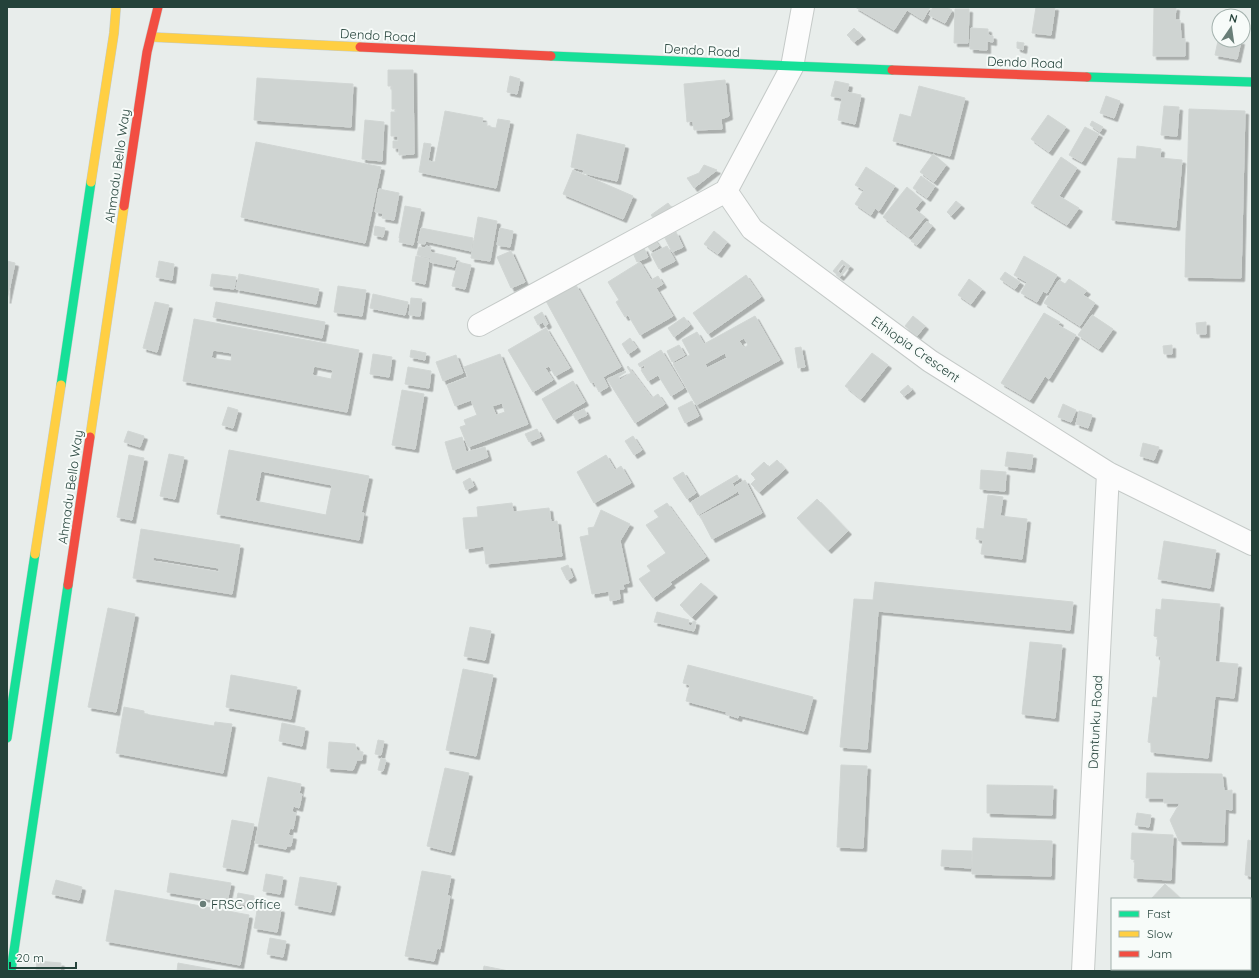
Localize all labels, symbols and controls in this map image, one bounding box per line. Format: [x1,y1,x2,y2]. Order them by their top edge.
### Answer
north arrow [1211,8,1251,48]
text: N [1228,11,1239,26]
street label: Dendo Road [340,25,416,45]
street label: Dendo Road [664,40,740,60]
street label: Dendo Road [987,53,1063,71]
street label: Ahmadu Bello Way [101,108,133,224]
street label: Ethiopia Crescent [869,312,963,386]
street label: Ahmadu Bello Way [54,429,86,545]
street label: Dantunku Road [1085,675,1105,769]
place label: FRSC office [211,896,280,912]
legend [1111,898,1251,970]
marker: FRSC office [198,899,208,909]
text: Fast [1147,906,1171,921]
text: Slow [1147,926,1173,941]
scale bar [10,944,76,970]
text: Jam [1147,946,1172,961]
text: 20 m [16,950,44,965]

